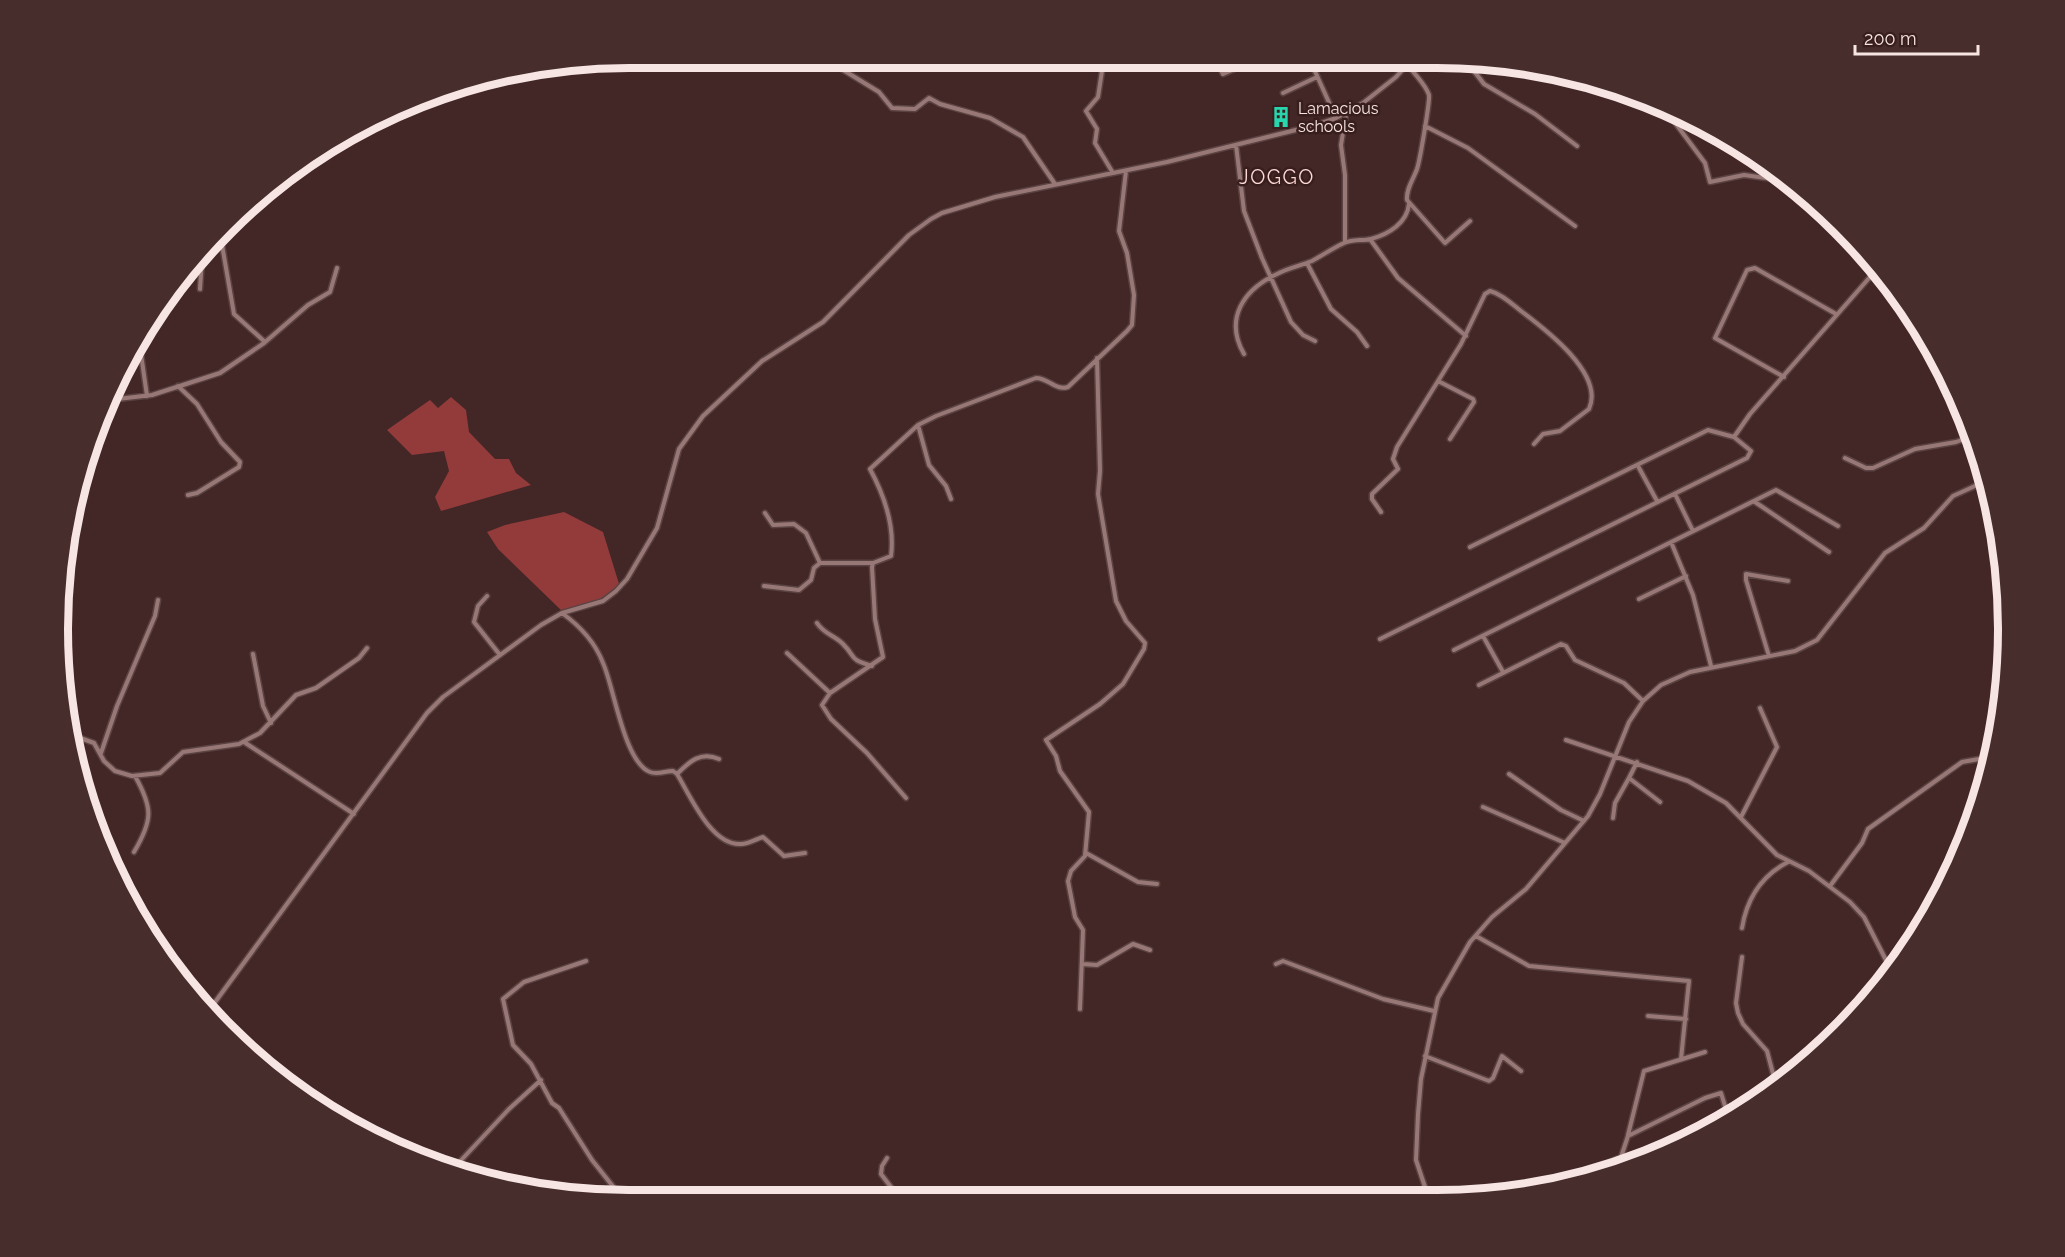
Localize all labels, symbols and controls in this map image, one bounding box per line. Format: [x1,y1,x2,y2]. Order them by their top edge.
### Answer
scale bar [1855,18,1978,56]
text: 200 m [1864,28,1917,49]
place label: Lamacious schools [1298,99,1379,136]
building icon: Lamacious schools [1269,105,1293,129]
district label: JOGGO [1239,165,1315,189]

